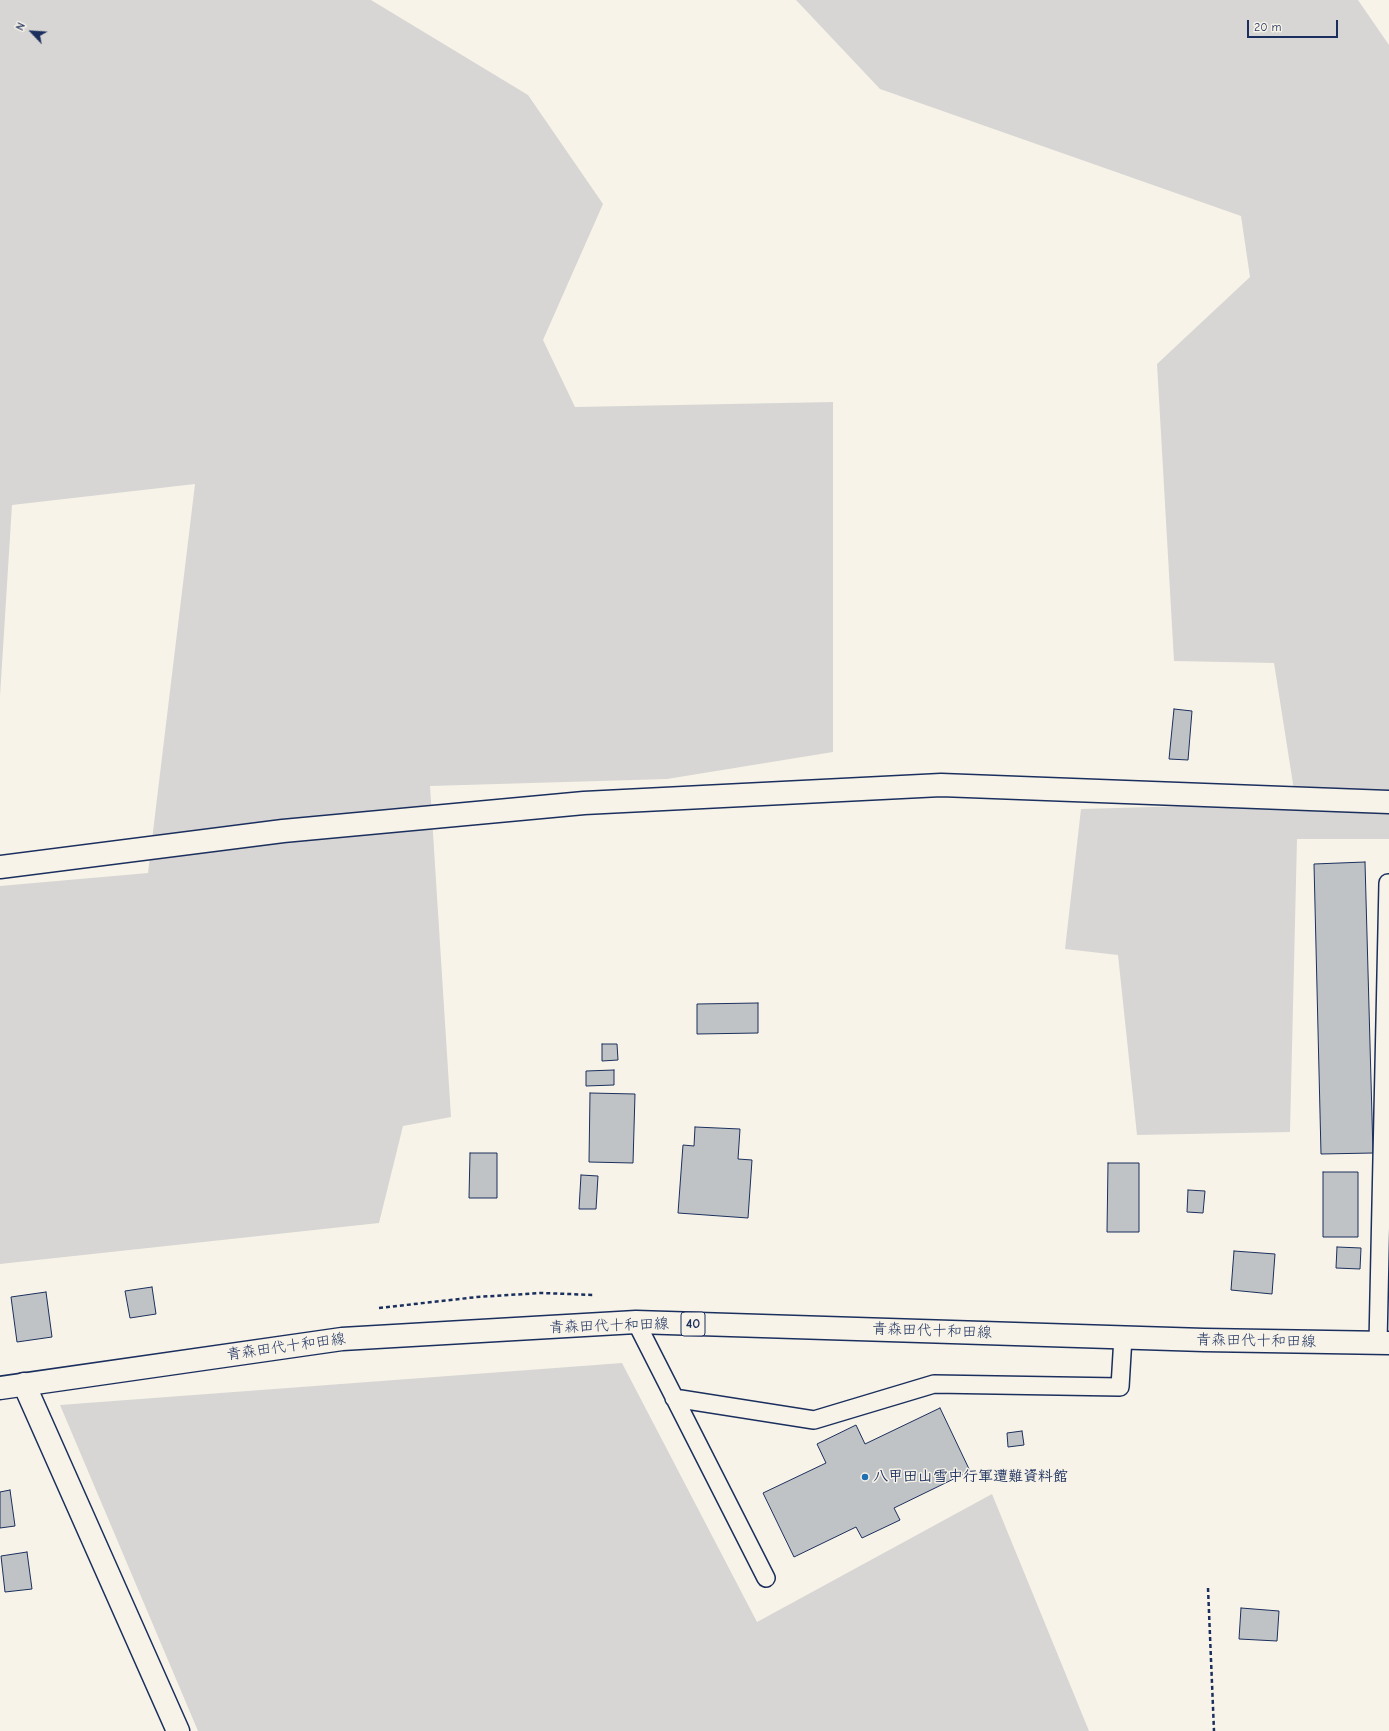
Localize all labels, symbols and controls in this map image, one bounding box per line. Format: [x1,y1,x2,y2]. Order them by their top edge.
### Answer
north arrow [12,12,52,52]
scale bar [1249,12,1340,38]
text: 20 m [1254,20,1282,34]
text: N [13,21,28,33]
road number: 40 [681,1312,705,1336]
street label: 青森田代十和田線 [549,1315,669,1337]
street label: 青森田代十和田線 [872,1320,992,1342]
street label: 青森田代十和田線 [225,1330,347,1364]
street label: 青森田代十和田線 [1196,1331,1316,1351]
place label: 八甲田山雪中行軍遭難資料館 [873,1468,1068,1486]
marker: 八甲田山雪中行軍遭難資料館 [860,1472,870,1482]

